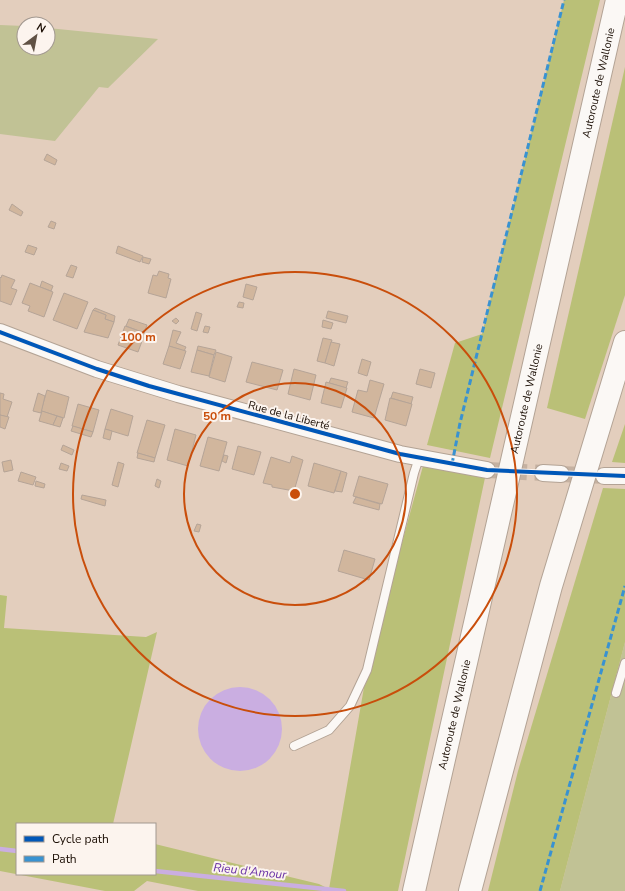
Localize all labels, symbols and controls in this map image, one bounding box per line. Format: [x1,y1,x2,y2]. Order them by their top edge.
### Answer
north arrow [16,16,56,56]
text: N [34,19,49,36]
street label: Autoroute de Wallonie [579,26,618,139]
text: 100 m [120,329,156,345]
street label: Autoroute de Wallonie [507,342,547,455]
street label: Rue de la Liberté [246,397,331,434]
text: 50 m [203,408,231,424]
centre of rings [288,487,302,501]
street label: Autoroute de Wallonie [435,658,475,771]
legend [16,823,156,875]
text: Cycle path [52,831,109,847]
text: Path [52,851,77,867]
water label: Rieu d'Amour [213,859,288,883]

